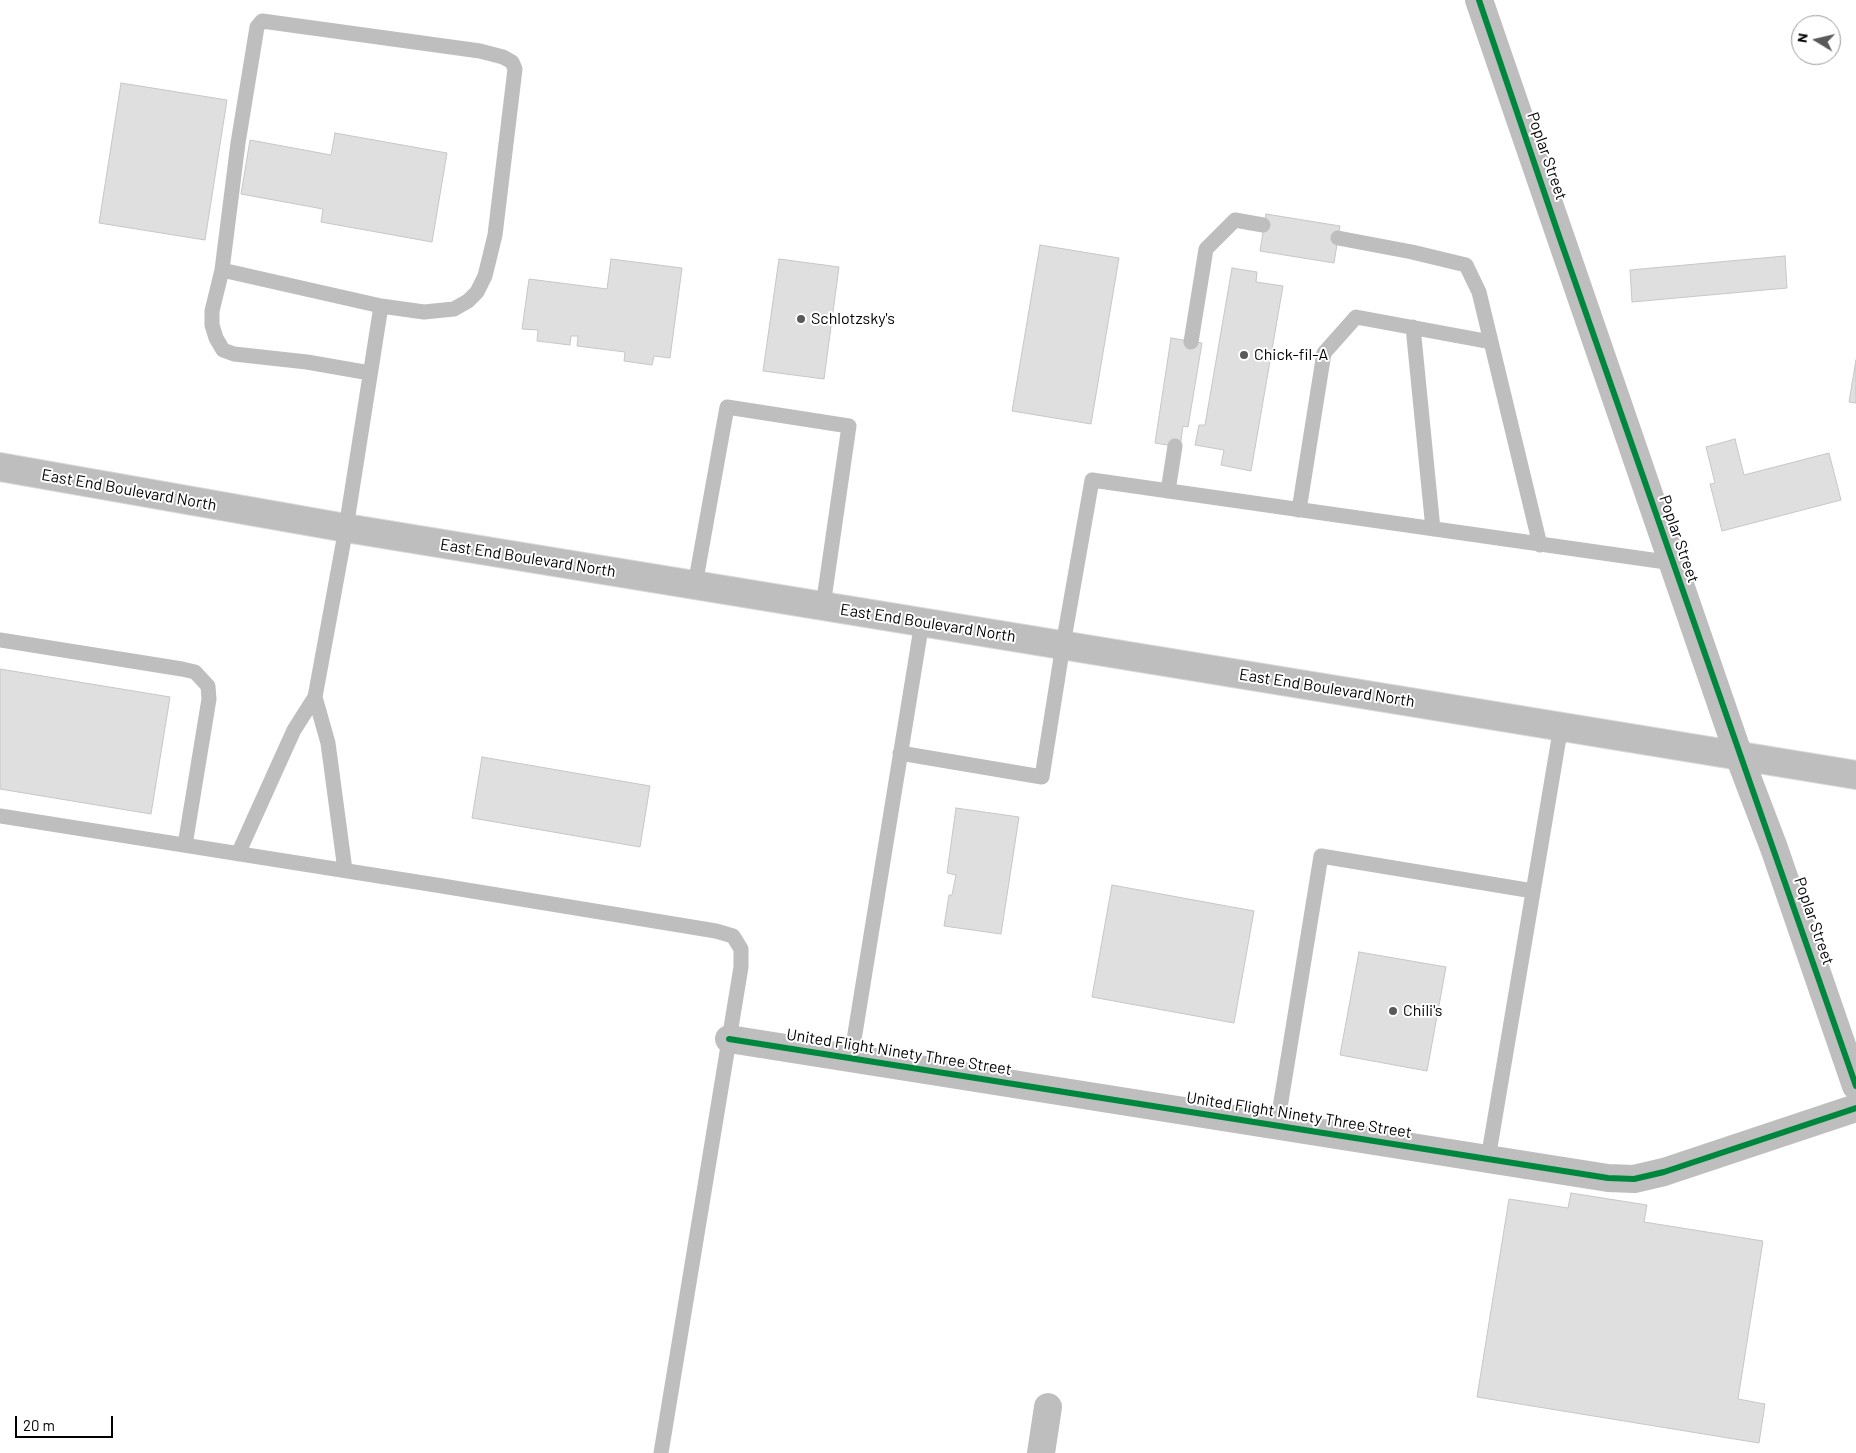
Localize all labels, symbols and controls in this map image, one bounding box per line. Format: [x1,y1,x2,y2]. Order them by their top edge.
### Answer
north arrow [1791,15,1841,65]
text: N [1793,32,1811,44]
street label: Poplar Street [1523,110,1571,202]
place label: Schlotzsky's [811,309,895,329]
marker: Schlotzsky's [795,313,807,325]
place label: Chick-fil-A [1254,345,1328,365]
marker: Chick-fil-A [1238,349,1250,361]
street label: East End Boulevard North [40,465,218,515]
street label: Poplar Street [1655,493,1703,585]
street label: East End Boulevard North [439,535,617,581]
street label: East End Boulevard North [839,600,1017,646]
street label: East End Boulevard North [1238,665,1416,711]
street label: Poplar Street [1790,875,1838,967]
place label: Chili's [1403,1001,1443,1021]
marker: Chili's [1387,1005,1399,1017]
street label: United Flight Ninety Three Street [785,1025,1013,1079]
street label: United Flight Ninety Three Street [1185,1088,1413,1142]
scale bar [18,1406,115,1438]
text: 20 m [23,1416,55,1434]

